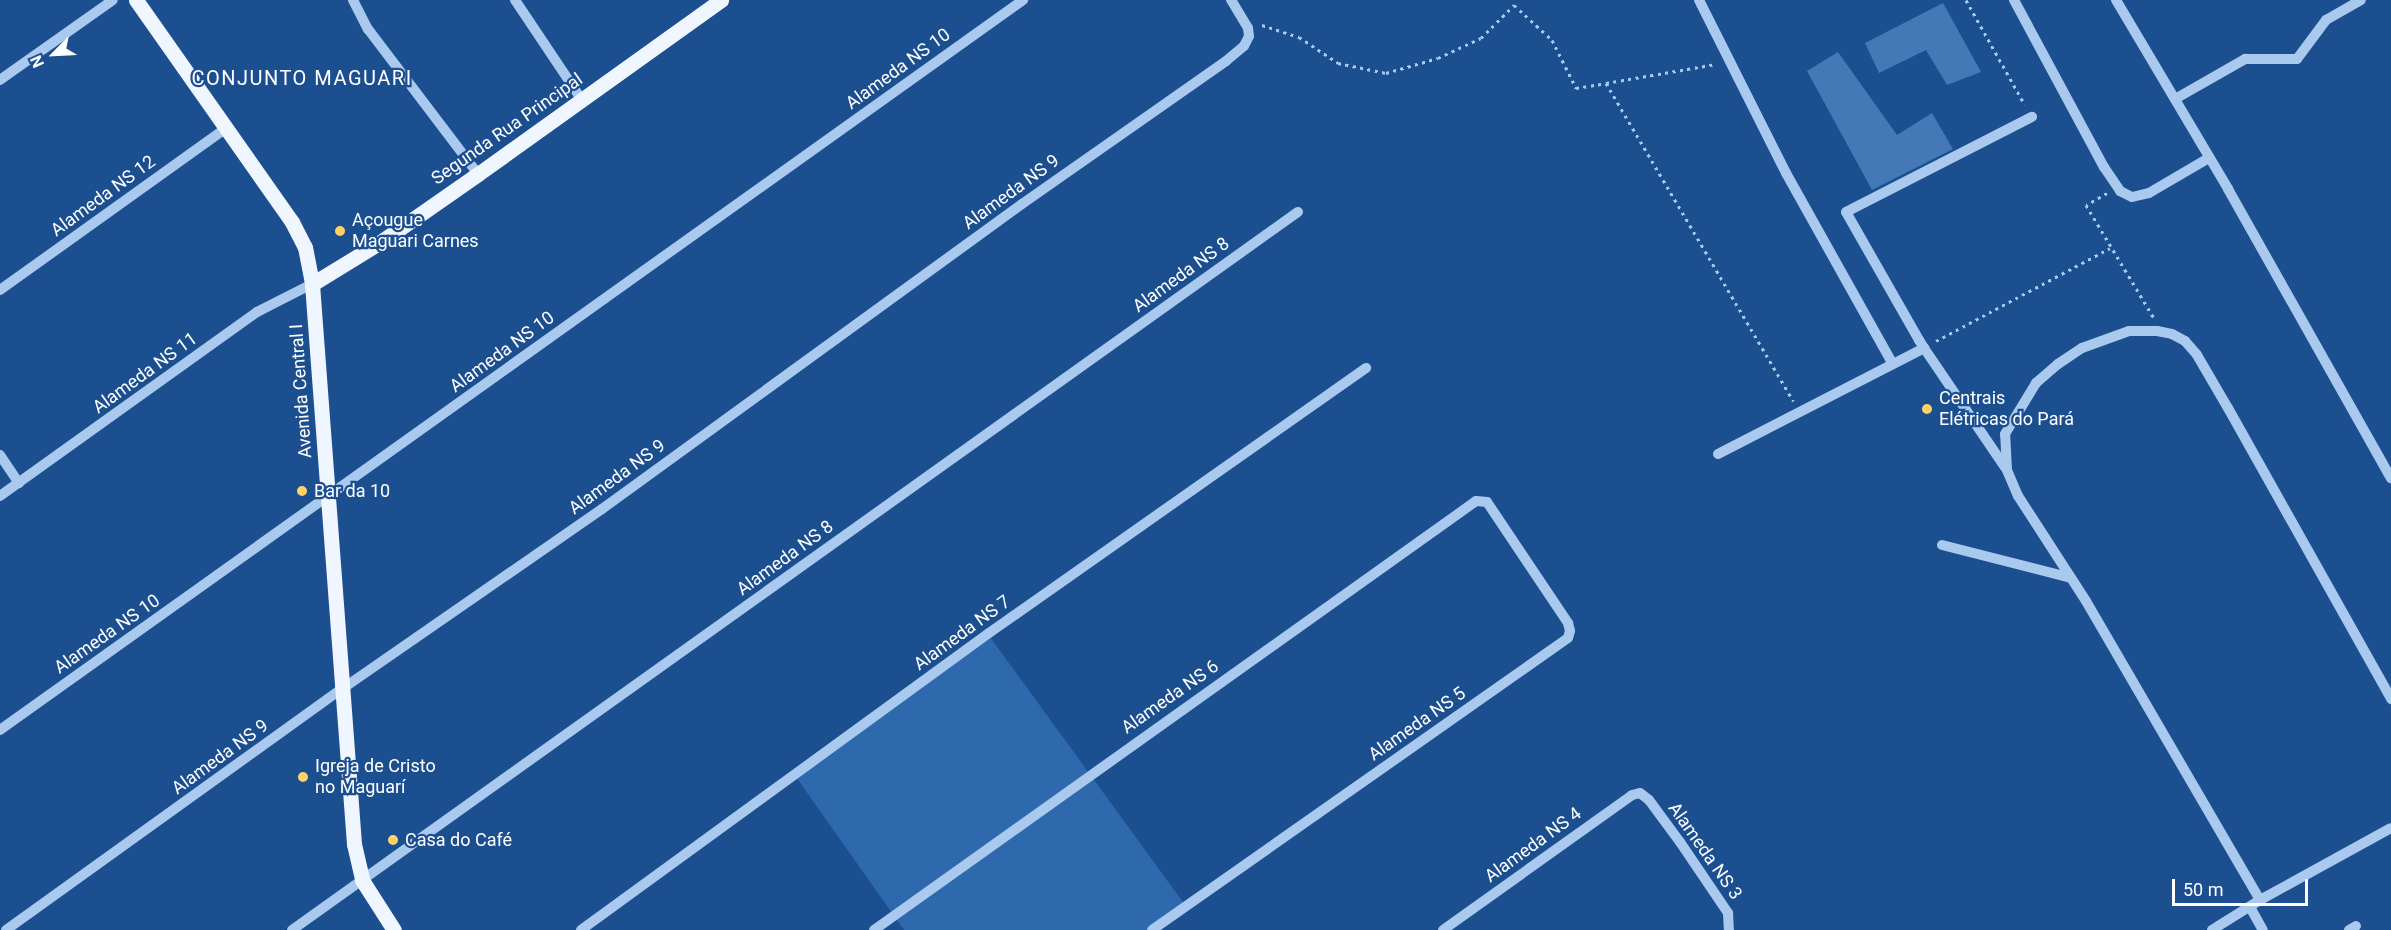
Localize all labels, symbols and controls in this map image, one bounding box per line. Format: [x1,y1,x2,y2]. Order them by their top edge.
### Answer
north arrow [24,24,84,84]
street label: Alameda NS 10 [842,24,954,114]
text: N [26,53,48,71]
district label: CONJUNTO MAGUARI [191,66,413,90]
street label: Segunda Rua Principal [427,69,587,189]
street label: Alameda NS 9 [959,150,1063,234]
street label: Alameda NS 12 [47,151,159,241]
place label: Açougue Maguari Carnes [352,210,479,252]
marker: Açougue Maguari Carnes [333,224,347,238]
street label: Alameda NS 8 [1129,233,1233,317]
street label: Alameda NS 10 [446,307,558,397]
street label: Avenida Central I [286,323,316,459]
street label: Alameda NS 11 [89,328,201,418]
place label: Centrais Elétricas do Pará [1939,388,2074,430]
marker: Centrais Elétricas do Pará [1920,402,1934,416]
street label: Alameda NS 9 [565,435,669,519]
place label: Bar da 10 [314,480,390,502]
marker: Bar da 10 [295,484,309,498]
street label: Alameda NS 8 [733,516,837,600]
street label: Alameda NS 10 [50,590,164,678]
street label: Alameda NS 7 [910,591,1014,675]
street label: Alameda NS 6 [1117,656,1223,738]
street label: Alameda NS 5 [1364,683,1470,765]
street label: Alameda NS 9 [168,715,272,799]
place label: Igreja de Cristo no Maguarí [315,756,436,798]
marker: Igreja de Cristo no Maguarí [296,770,310,784]
street label: Alameda NS 3 [1664,798,1746,904]
street label: Alameda NS 4 [1481,803,1585,887]
place label: Casa do Café [405,829,512,851]
marker: Casa do Café [386,833,400,847]
scale bar [2175,867,2312,905]
text: 50 m [2183,879,2223,900]

